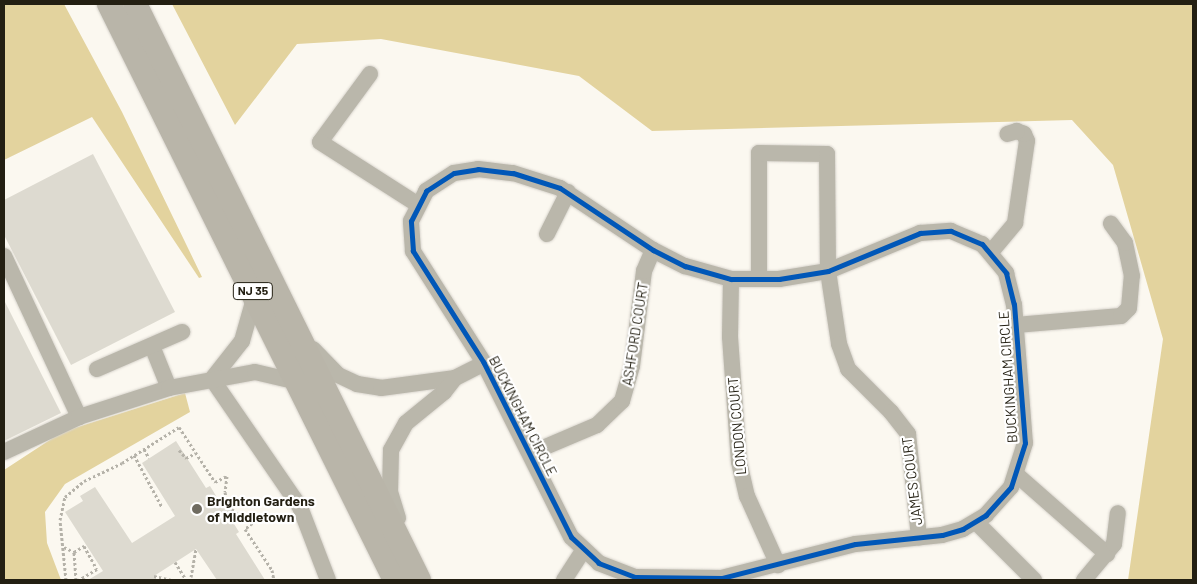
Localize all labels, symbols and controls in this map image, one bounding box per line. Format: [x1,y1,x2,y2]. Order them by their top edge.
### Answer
street label: ASHFORD COURT [619,281,651,387]
road number: NJ 35 [232,282,274,300]
street label: BUCKINGHAM CIRCLE [995,310,1021,444]
street label: BUCKINGHAM CIRCLE [485,353,561,479]
street label: LONDON COURT [724,376,750,476]
street label: JAMES COURT [898,436,926,526]
place label: Brighton Gardens of Middletown [207,493,315,526]
marker: Brighton Gardens of Middletown [191,503,203,515]

